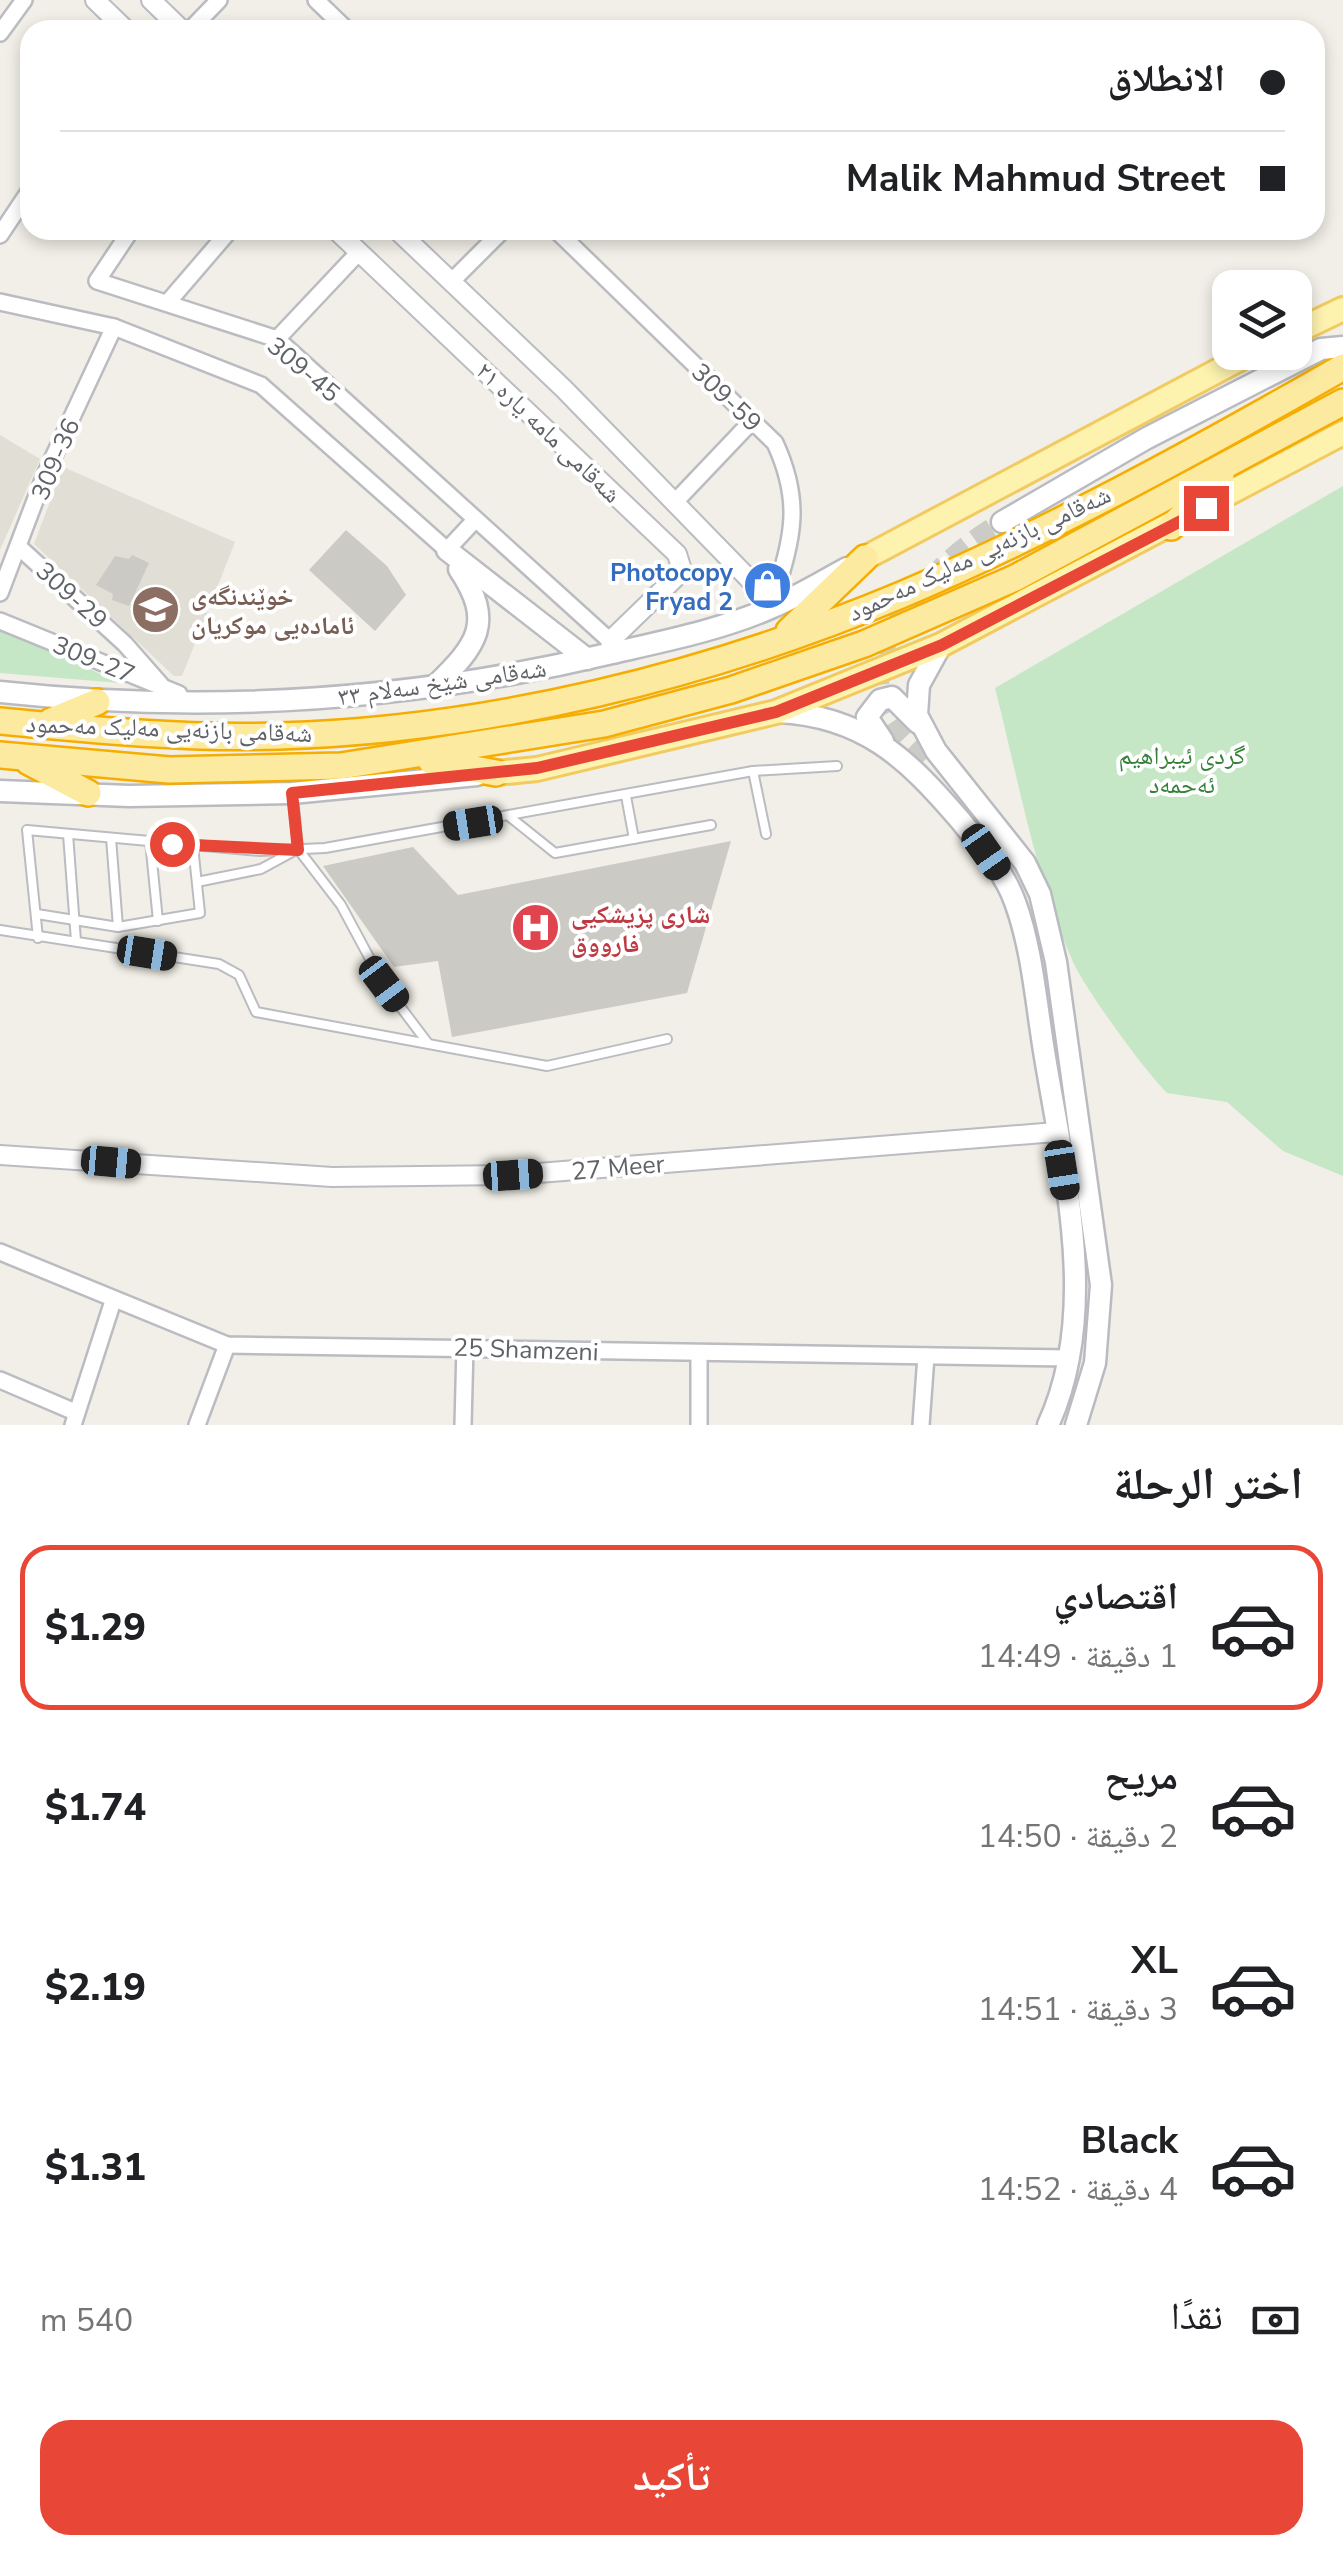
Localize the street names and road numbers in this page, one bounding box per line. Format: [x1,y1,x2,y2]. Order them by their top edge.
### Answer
street label: 309-45 [260,329,347,410]
street label: شەقامی مامە یارە ٢١ [468,354,628,511]
street label: 309-59 [684,356,769,440]
street label: 309-36 [24,413,88,505]
street label: شەقامی بازنەیی مەلیک مەحمود [842,478,1116,630]
street label: 309-29 [28,554,115,637]
street label: 309-27 [48,628,140,692]
street label: شەقامی شێخ سەلام ٣٣ [336,652,548,714]
street label: شەقامی بازنەیی مەلیک مەحمود [25,707,313,751]
street label: 27 Meer [570,1147,666,1189]
street label: 25 Shamzeni [453,1330,599,1370]

